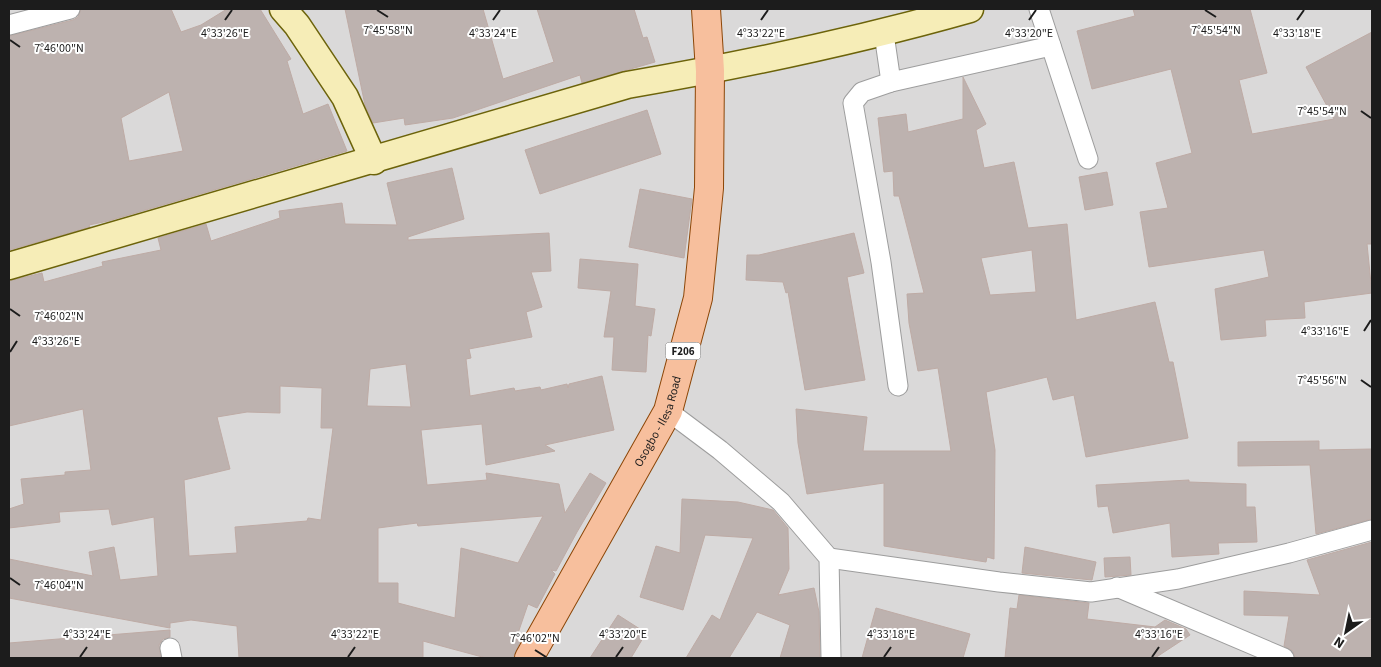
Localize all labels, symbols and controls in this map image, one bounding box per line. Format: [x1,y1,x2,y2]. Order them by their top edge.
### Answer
text: 7°45'58"N [363,22,413,39]
text: 7°45'54"N [1191,22,1241,39]
text: 4°33'26"E [201,25,249,42]
text: 4°33'24"E [469,25,517,42]
text: 4°33'22"E [737,25,785,42]
text: 4°33'20"E [1005,25,1053,42]
text: 4°33'18"E [1273,25,1321,42]
text: 7°46'00"N [34,40,84,57]
text: 7°45'54"N [1297,103,1347,120]
text: 7°46'02"N [34,308,84,325]
text: 4°33'16"E [1301,323,1349,340]
text: 4°33'26"E [32,333,80,350]
road number: F206 [666,342,700,360]
text: 7°45'56"N [1297,372,1347,389]
street label: Osogbo - Ilesa Road [630,374,686,470]
text: 7°46'04"N [34,577,84,594]
north arrow [1321,607,1371,657]
text: 4°33'24"E [63,626,111,643]
text: 4°33'22"E [331,626,379,643]
text: 4°33'20"E [599,626,647,643]
text: 4°33'18"E [867,626,915,643]
text: 4°33'16"E [1135,626,1183,643]
text: 7°46'02"N [510,630,560,647]
text: N [1330,631,1349,653]

